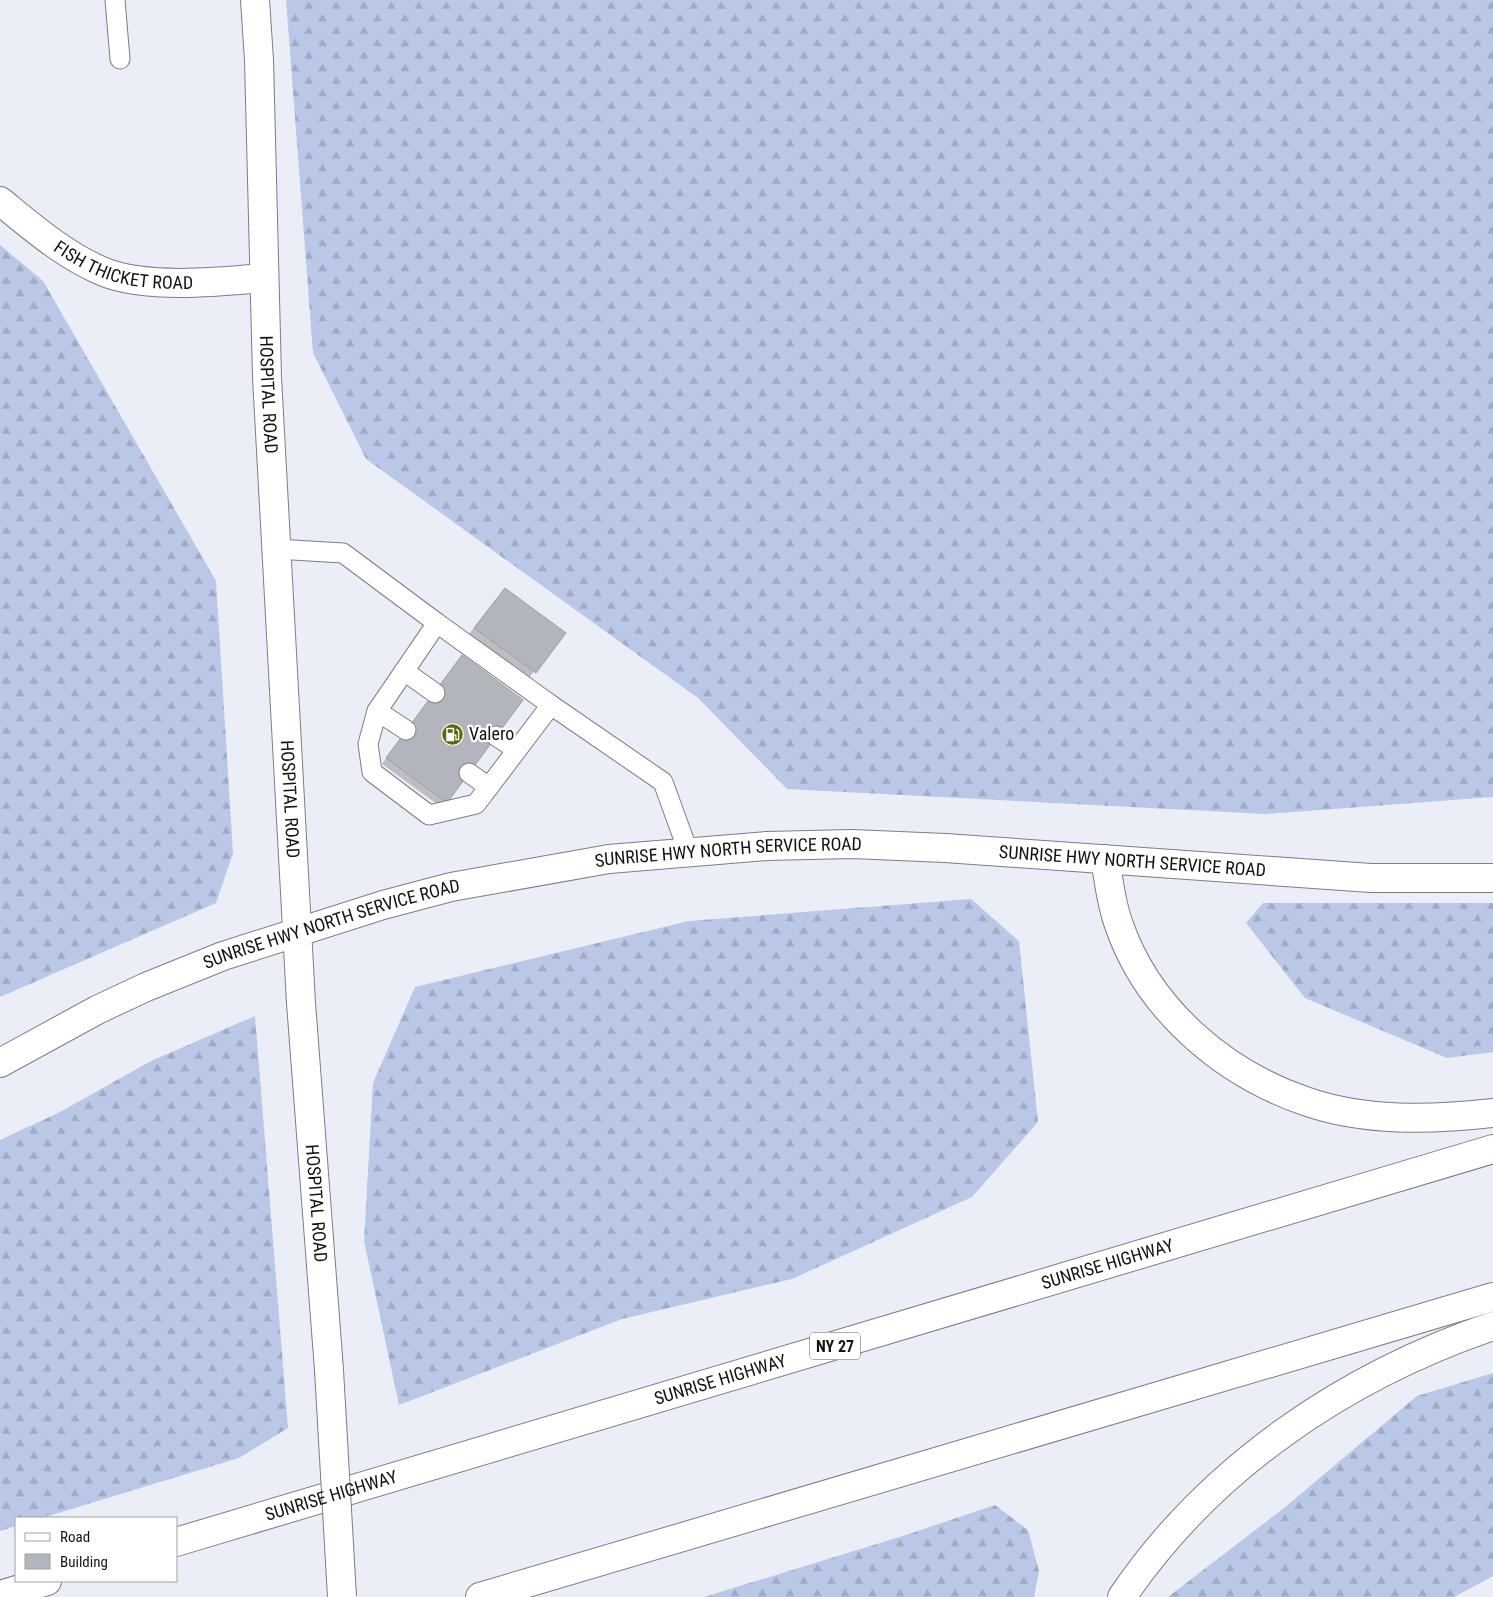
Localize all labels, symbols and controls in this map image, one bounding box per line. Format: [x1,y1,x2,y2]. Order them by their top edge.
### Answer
street label: FISH THICKET ROAD [50,236,193,293]
street label: HOSPITAL ROAD [256,335,282,454]
fuel station icon: Valero [441,722,465,746]
place label: Valero [469,723,514,744]
street label: HOSPITAL ROAD [277,740,304,859]
street label: SUNRISE HWY NORTH SERVICE ROAD [593,833,862,871]
street label: SUNRISE HWY NORTH SERVICE ROAD [998,841,1267,881]
street label: SUNRISE HWY NORTH SERVICE ROAD [200,875,461,973]
street label: HOSPITAL ROAD [302,1143,332,1263]
street label: SUNRISE HIGHWAY [1039,1234,1176,1293]
road number: NY 27 [810,1332,860,1360]
street label: SUNRISE HIGHWAY [652,1349,789,1409]
street label: SUNRISE HIGHWAY [262,1465,400,1525]
legend [15,1517,178,1582]
text: Road [60,1528,90,1546]
text: Building [60,1553,108,1571]

